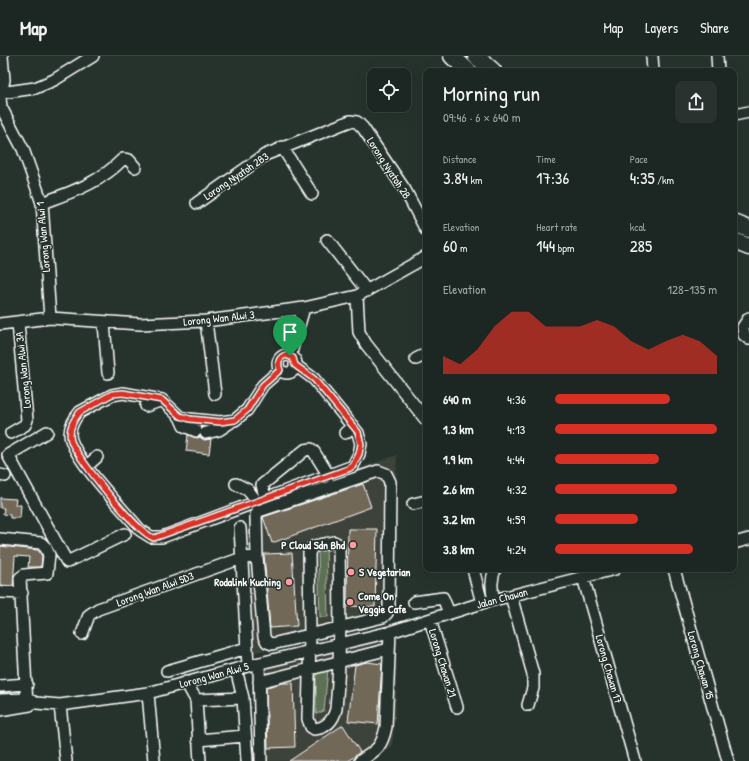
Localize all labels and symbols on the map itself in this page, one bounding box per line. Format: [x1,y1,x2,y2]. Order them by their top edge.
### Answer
street label: Lorong Nyatoh 2B [364,135,414,202]
street label: Lorong Nyatoh 2B3 [201,149,271,203]
street label: Lorong Wan Alwi 1 [33,201,53,273]
street label: Lorong Wan Alwi 3 [183,307,255,329]
pin [273,315,307,356]
street label: Lorong Wan Alwi 3A [12,330,34,409]
place label: P Cloud Sdn Bhd [281,538,346,552]
marker: P Cloud Sdn Bhd [348,540,358,550]
place label: S Vegetarian [359,565,411,580]
marker: S Vegetarian [346,567,356,577]
street label: Lorong Wan Alwi 5D3 [114,568,196,609]
place label: Rodalink Kuching [214,575,281,590]
marker: Rodalink Kuching [284,577,294,587]
street label: Jalan Chawan [475,584,529,612]
place label: Come On Veggie Cafe [358,589,407,617]
marker: Come On Veggie Cafe [345,597,355,607]
street label: Lorong Chawan 21 [426,627,460,699]
street label: Lorong Chawan 15 [685,629,717,701]
street label: Lorong Chawan 17 [592,633,626,705]
street label: Lorong Wan Alwi 5 [178,659,251,691]

